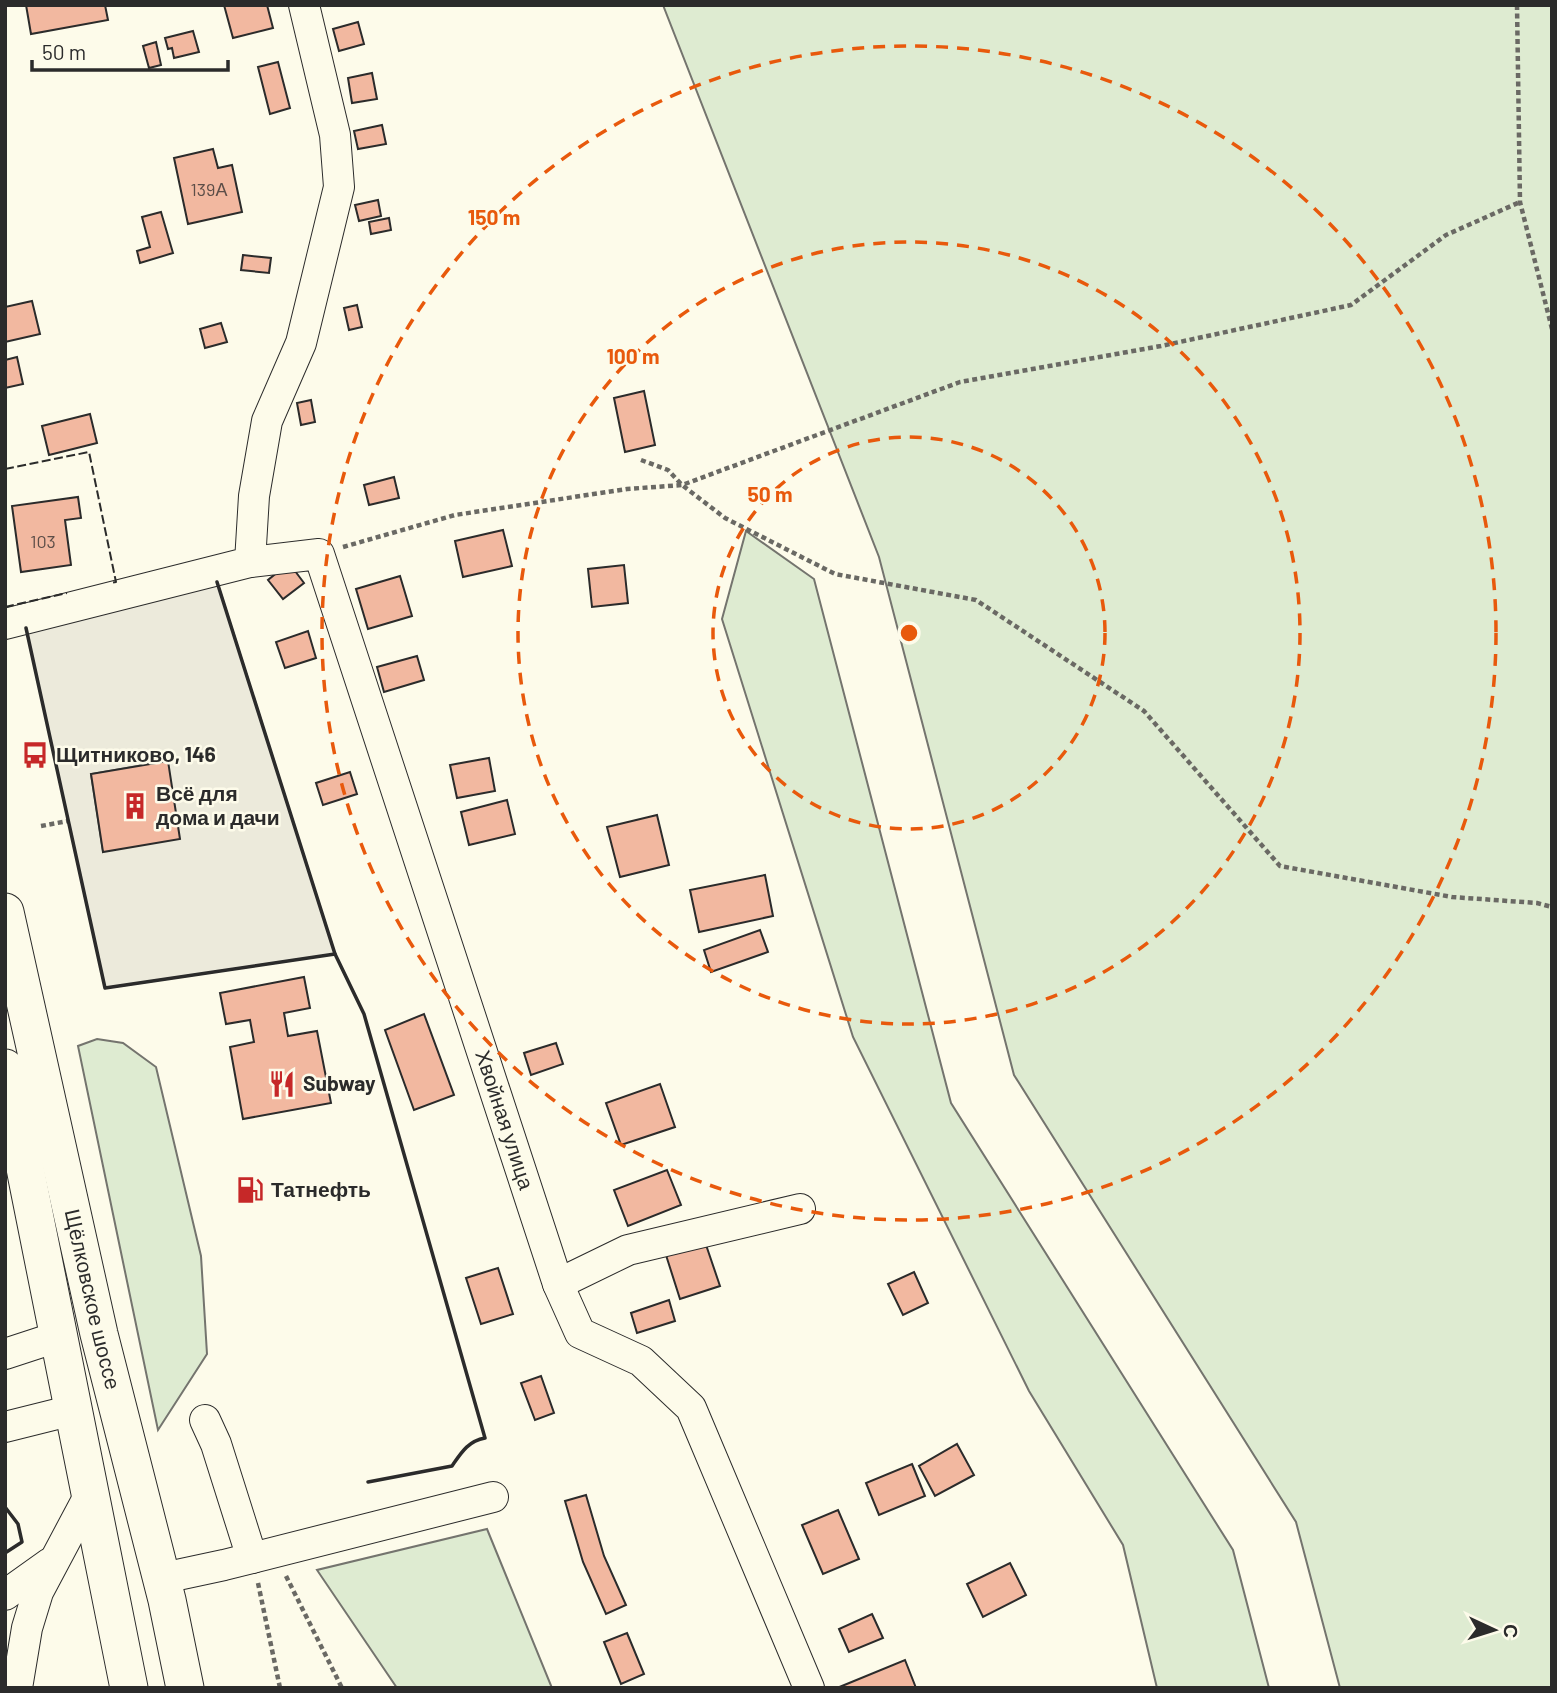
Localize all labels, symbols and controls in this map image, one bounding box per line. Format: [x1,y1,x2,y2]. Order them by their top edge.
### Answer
scale bar [32,28,228,72]
text: 50 m [42,39,86,64]
house number: 139А [191,178,227,200]
text: 150 m [468,204,520,229]
text: 100 m [606,343,660,368]
text: 50 m [747,481,793,506]
house number: 103 [30,530,56,552]
centre of rings [897,621,921,645]
bus stop icon: Щитниково, 146 [20,740,50,770]
place label: Щитниково, 146 [56,741,216,766]
place label: Всё для дома и дачи [156,780,280,829]
building icon: Всё для дома и дачи [120,791,150,821]
street label: Хвойная улица [471,1047,540,1193]
restaurant icon: Subway [267,1069,297,1099]
place label: Subway [303,1070,376,1095]
fuel station icon: Татнефть [235,1175,265,1205]
place label: Татнефть [271,1176,371,1201]
street label: Щёлковское шоссе [61,1206,127,1392]
north arrow [1459,1595,1529,1665]
text: С [1499,1624,1523,1639]

